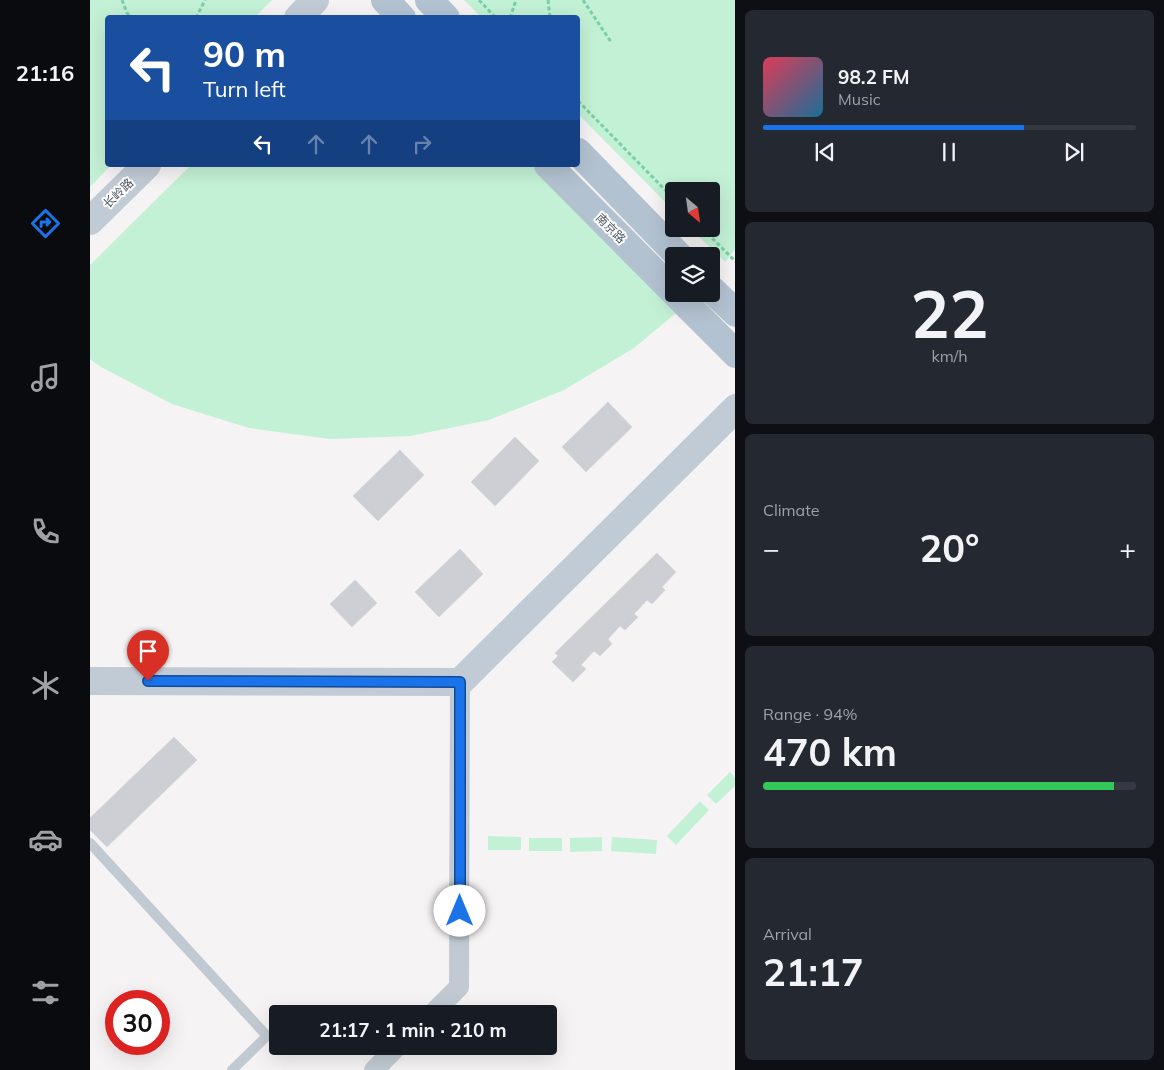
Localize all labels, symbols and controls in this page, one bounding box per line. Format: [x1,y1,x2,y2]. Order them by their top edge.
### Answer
text: 90 m [203,32,286,76]
icon: left [120,35,185,100]
text: 21:16 [16,59,74,87]
text: 98.2 FM [838,65,910,89]
text: Turn left [203,75,286,103]
text: Music [838,89,881,109]
icon: left [249,130,277,158]
icon: ahead [302,130,330,158]
icon: ahead [355,130,383,158]
icon: right [408,130,436,158]
icon: previous [811,138,839,166]
icon: pause [935,138,963,166]
icon: next [1060,138,1088,166]
street label: 长岭路 [100,175,136,211]
north arrow [665,182,720,238]
map controls [665,182,720,302]
icon: directions [28,206,63,241]
street label: 南京路 [593,210,629,246]
button: layers [665,247,720,302]
text: 22 [910,273,989,354]
text: km/h [931,346,968,366]
icon: music [28,360,63,395]
text: Climate [763,500,819,520]
icon: phone [28,514,63,549]
text: 20° [919,524,980,572]
text: − [763,531,780,566]
text: + [1119,531,1136,566]
pin [127,630,169,681]
icon: arrive [134,637,162,665]
icon: climate [28,668,63,703]
text: Range · 94% [763,704,858,724]
text: 470 km [763,728,897,776]
icon: car [28,822,63,857]
position arrow [433,884,485,936]
text: Arrival [763,924,812,944]
text: 21:17 [763,948,864,996]
icon: filters [28,975,63,1010]
speed limit sign: 30 [105,990,170,1055]
text: 21:17 · 1 min · 210 m [319,1018,507,1042]

